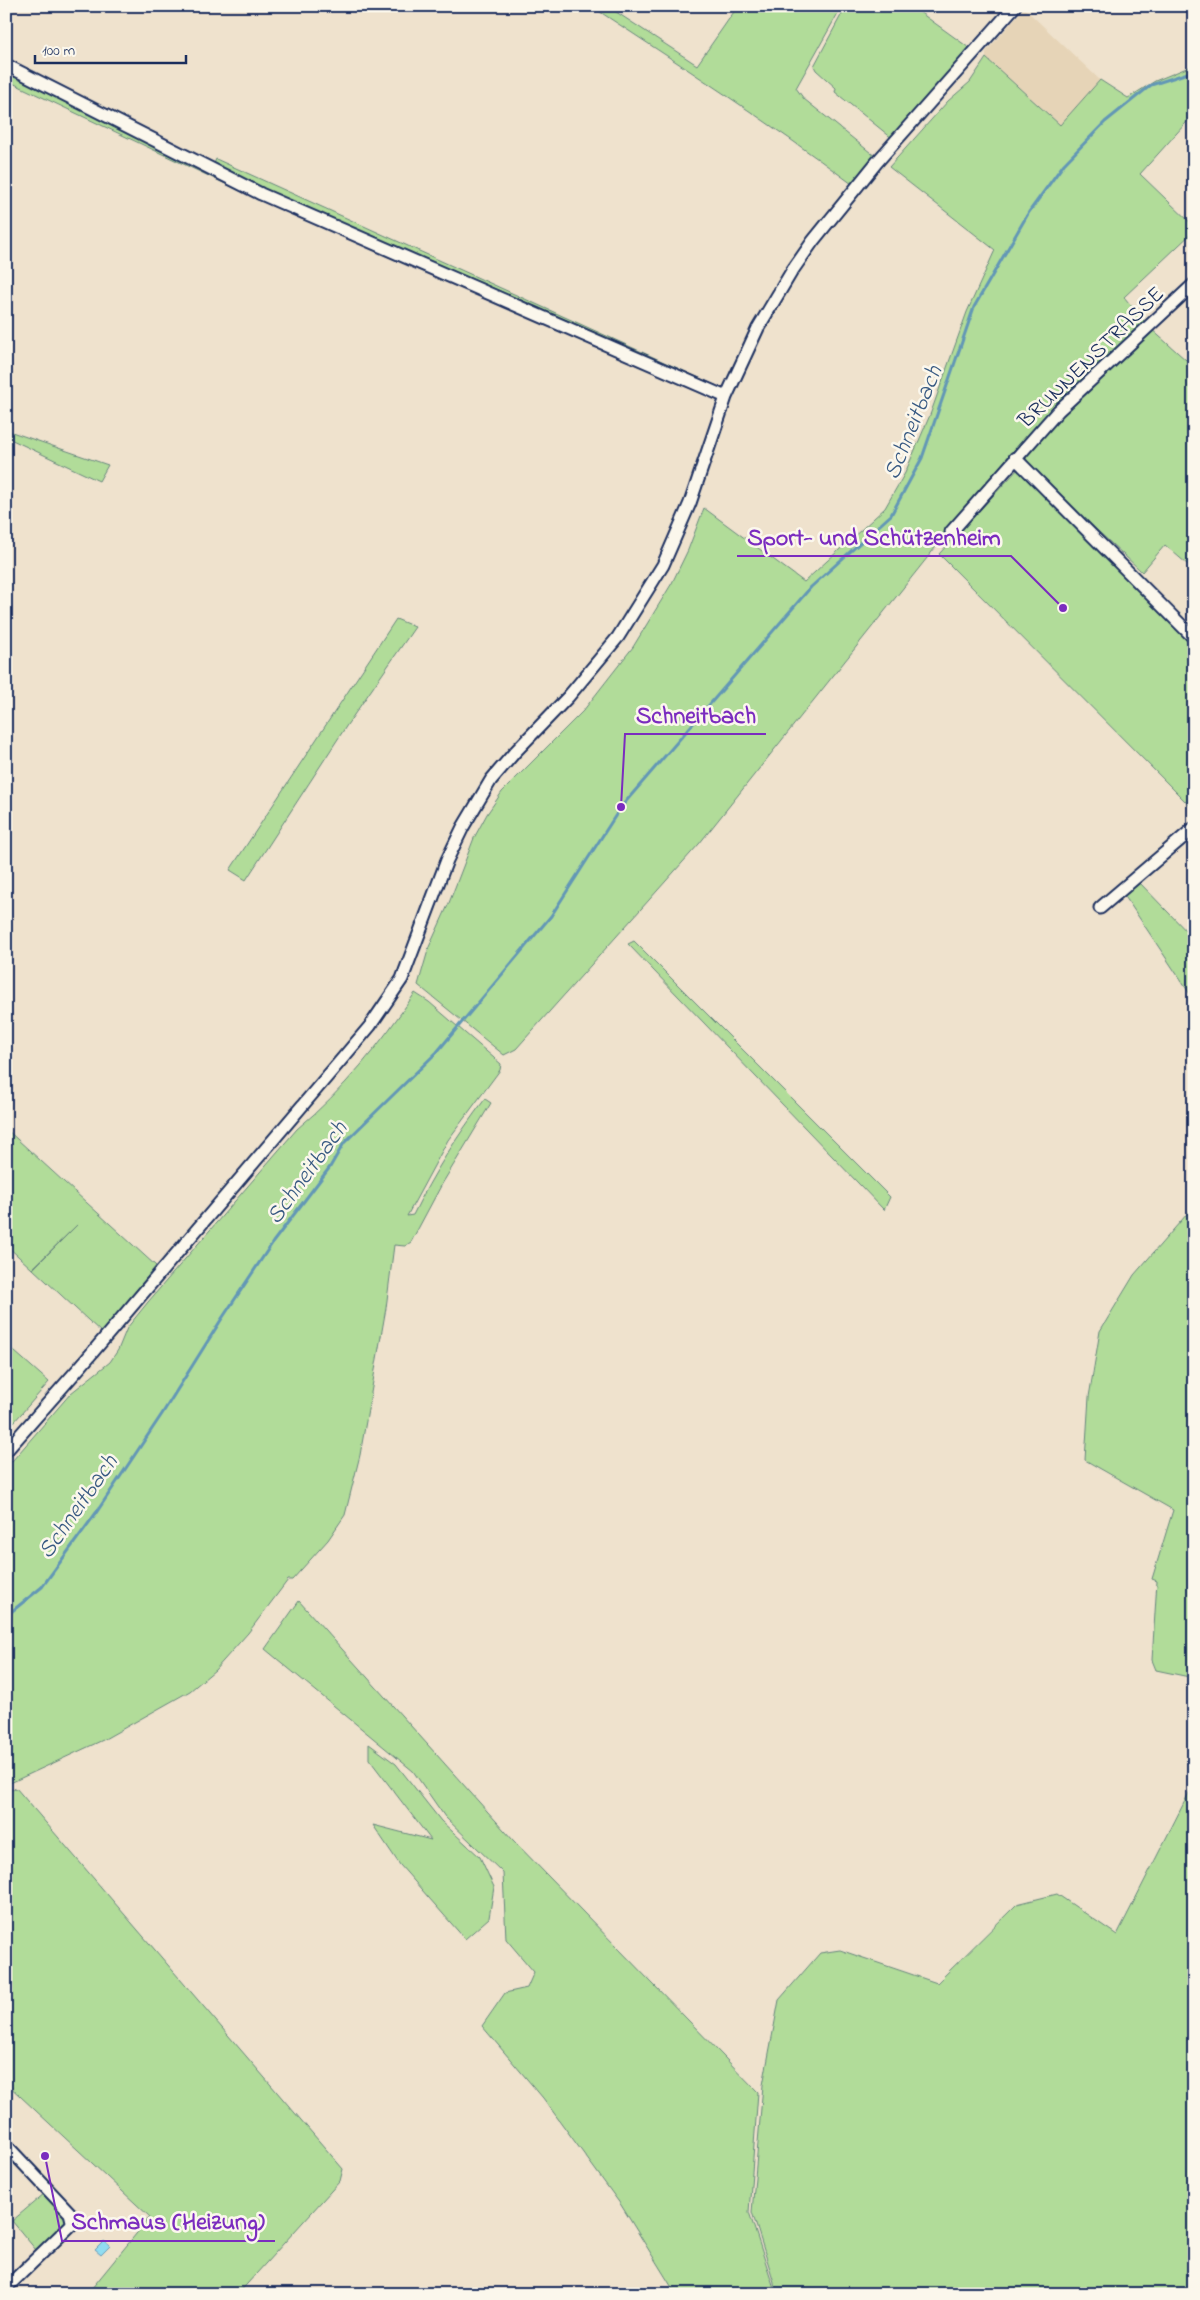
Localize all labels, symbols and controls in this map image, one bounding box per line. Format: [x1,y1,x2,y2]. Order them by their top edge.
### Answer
scale bar [35,32,186,64]
text: 100 m [42,40,75,62]
street label: BRUNNENSTRASSE [1011,280,1173,437]
water label: Schneitbach [876,360,953,485]
callout: Sport- und Schützenheim [737,517,1011,556]
text: Sport- und Schützenheim [747,522,1001,557]
callout: Schneitbach [625,695,766,734]
text: Schneitbach [636,700,756,735]
water label: Schneitbach [259,1114,358,1232]
water label: Schneitbach [30,1448,128,1567]
callout: Schmaus (Heizung) [62,2202,275,2241]
text: Schmaus (Heizung) [71,2206,265,2242]

